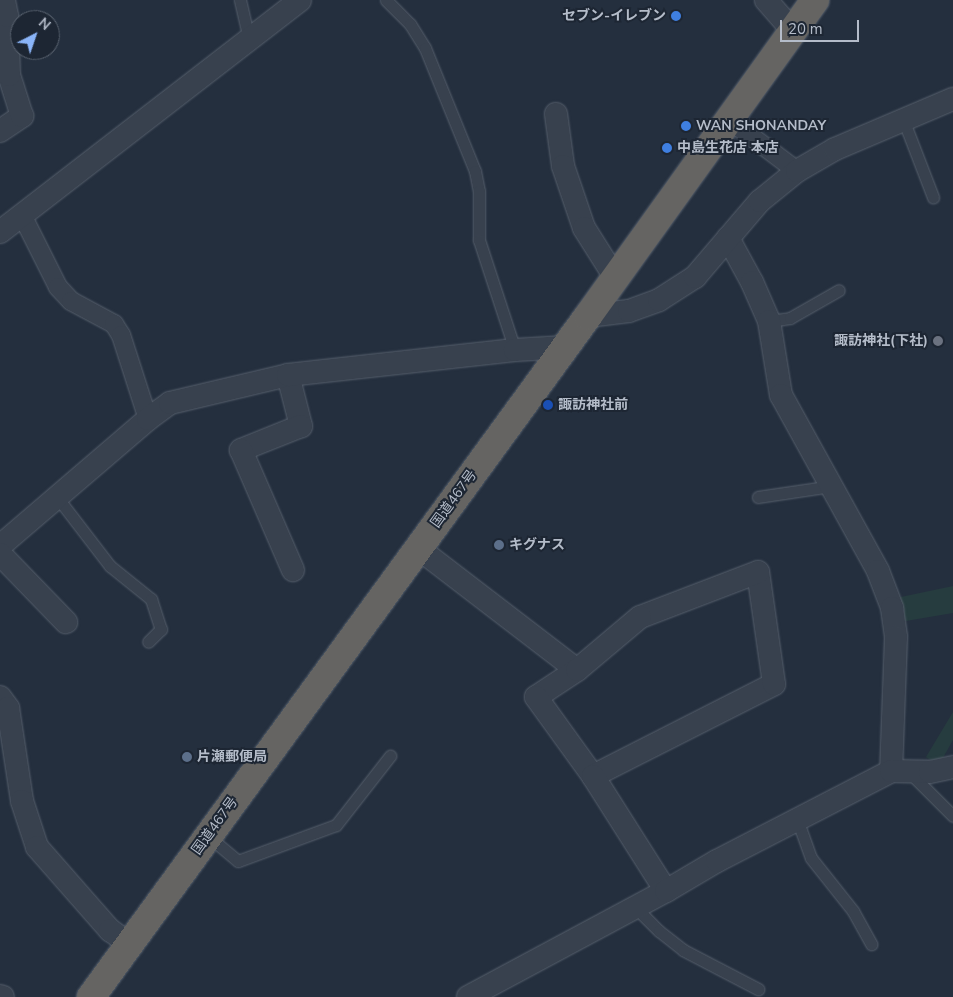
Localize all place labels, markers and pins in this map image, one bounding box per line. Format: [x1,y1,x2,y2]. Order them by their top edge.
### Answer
place label: セブン-イレブン [562,8,666,24]
marker: セブン-イレブン [670,10,682,22]
place label: WAN SHONANDAY [696,118,826,134]
marker: WAN SHONANDAY [680,120,692,132]
place label: 中島生花店 本店 [677,140,779,156]
marker: 中島生花店 本店 [661,142,673,154]
place label: 諏訪神社(下社) [834,333,928,349]
marker: 諏訪神社(下社) [932,335,944,347]
place label: 諏訪神社前 [558,397,628,413]
marker: 諏訪神社前 [542,399,554,411]
place label: キグナス [509,537,565,553]
marker: キグナス [493,539,505,551]
place label: 片瀬郵便局 [197,749,267,765]
marker: 片瀬郵便局 [181,751,193,763]

